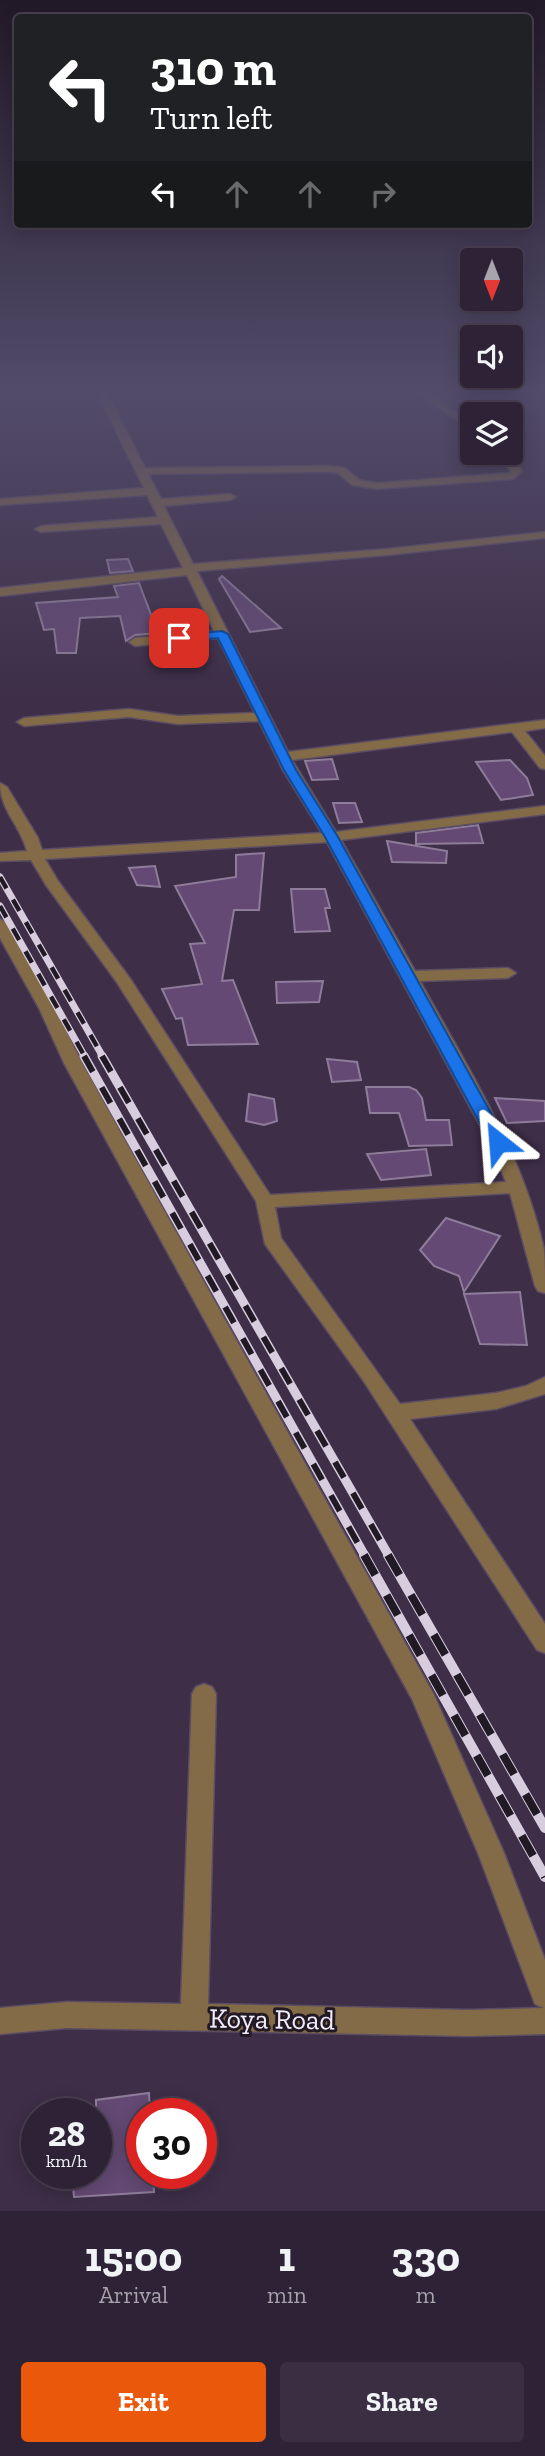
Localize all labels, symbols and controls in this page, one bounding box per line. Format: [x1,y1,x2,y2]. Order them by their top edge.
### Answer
text: 310 m [150,39,276,98]
icon: left [35,42,126,133]
text: Turn left [150,99,272,137]
icon: left [145,175,183,213]
icon: ahead [218,175,256,213]
icon: ahead [291,175,329,213]
icon: right [364,175,402,213]
north arrow [460,248,523,312]
map controls [460,248,523,465]
button: sound [460,325,523,388]
button: layers [460,402,523,465]
pin [149,608,209,668]
icon: arrive [160,619,198,657]
position arrow [461,1105,535,1179]
street label: Koya Road [209,2001,335,2037]
speed limit sign: 30 [126,2098,217,2189]
text: 28 [48,2113,85,2155]
text: km/h [46,2150,87,2172]
text: 15:00 [85,2231,182,2282]
text: 1 [278,2231,295,2282]
text: 330 [391,2231,460,2282]
text: Arrival [99,2281,168,2309]
text: min [267,2281,307,2309]
text: m [416,2281,436,2309]
button: Exit [21,2362,266,2442]
button: Share [280,2362,524,2442]

